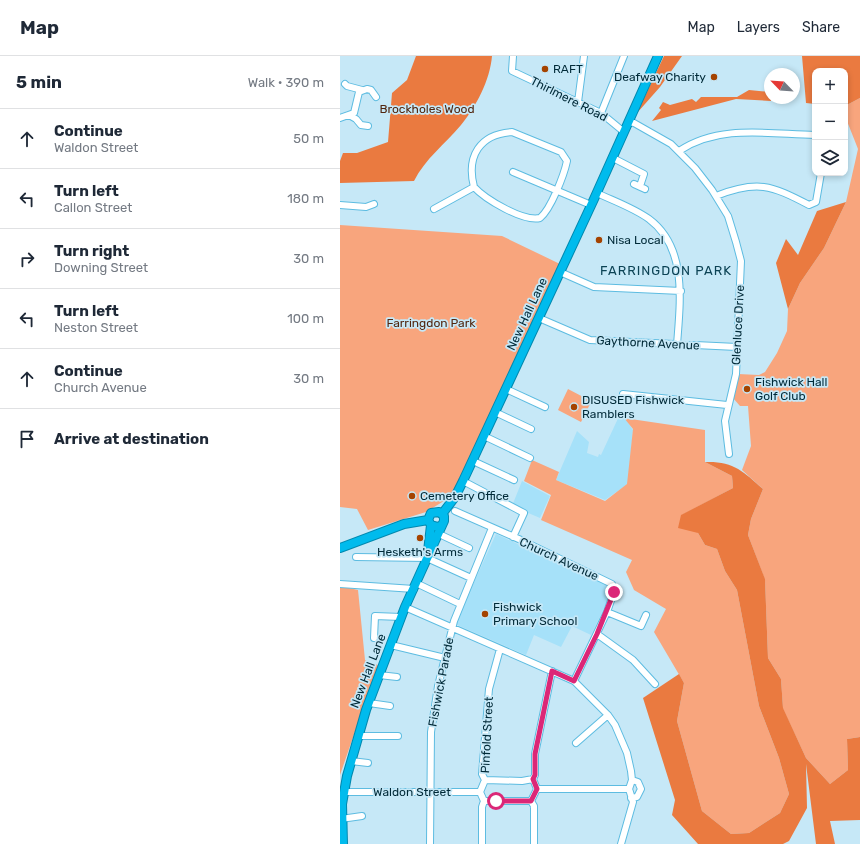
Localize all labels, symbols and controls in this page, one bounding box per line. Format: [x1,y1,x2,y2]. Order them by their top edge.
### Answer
text: Map [20,16,59,39]
text: Map [688,19,715,36]
text: Layers [737,19,780,36]
text: Share [802,19,840,36]
place label: RAFT [553,62,583,76]
marker: RAFT [540,64,550,74]
north arrow [764,68,800,104]
map controls [812,68,848,176]
button: + [812,68,848,104]
place label: Deafway Charity [614,70,706,84]
text: 5 min [16,72,62,92]
marker: Deafway Charity [709,72,719,82]
street label: Thirlmere Road [528,74,610,124]
text: Walk · 390 m [248,75,324,90]
park label: Brockholes Wood [379,102,475,116]
button: − [812,104,848,140]
text: Continue [54,122,123,140]
icon: ahead [16,128,38,150]
text: 50 m [293,131,324,146]
text: Waldon Street [54,140,138,155]
button: layers [812,140,848,176]
text: Turn left [54,182,119,200]
icon: left [16,188,38,210]
text: 180 m [287,191,324,206]
text: Callon Street [54,200,132,215]
place label: Nisa Local [607,233,664,247]
marker: Nisa Local [594,235,604,245]
text: Turn right [54,242,129,260]
icon: right [16,248,38,270]
text: 30 m [293,251,324,266]
text: Downing Street [54,260,148,275]
district label: FARRINGDON PARK [600,263,732,278]
street label: New Hall Lane [504,275,550,353]
street label: Glenluce Drive [729,284,747,366]
text: Turn left [54,302,119,320]
icon: left [16,308,38,330]
text: 100 m [287,311,324,326]
park label: Farringdon Park [387,316,476,330]
text: Neston Street [54,320,138,335]
street label: Gaythorne Avenue [596,333,700,353]
text: Continue [54,362,123,380]
icon: ahead [16,368,38,390]
text: 30 m [293,371,324,386]
place label: Fishwick Hall Golf Club [755,375,828,403]
text: Church Avenue [54,380,147,395]
marker: Fishwick Hall Golf Club [742,384,752,394]
place label: DISUSED Fishwick Ramblers [582,393,685,421]
marker: DISUSED Fishwick Ramblers [569,402,579,412]
icon: arrive [16,428,38,450]
text: Arrive at destination [54,430,209,448]
place label: Cemetery Office [420,489,509,503]
marker: Cemetery Office [407,491,417,501]
marker: Hesketh's Arms [415,533,425,543]
street label: Church Avenue [517,535,601,584]
place label: Hesketh's Arms [377,545,463,559]
route end [605,583,623,601]
place label: Fishwick Primary School [493,600,577,628]
marker: Fishwick Primary School [480,609,490,619]
street label: New Hall Lane [347,632,389,710]
street label: Fishwick Parade [425,636,457,728]
street label: Pinfold Street [478,696,496,774]
street label: Waldon Street [373,785,451,799]
route start [487,792,505,810]

